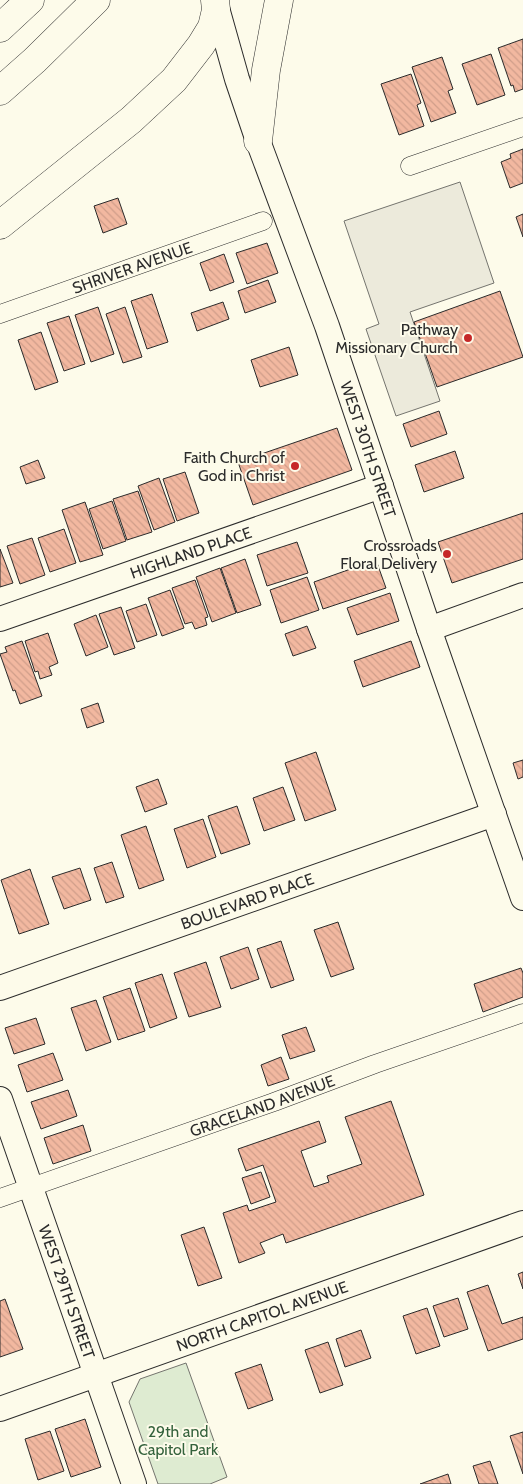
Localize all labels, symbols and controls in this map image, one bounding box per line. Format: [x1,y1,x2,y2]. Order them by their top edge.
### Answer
street label: SHRIVER AVENUE [70,238,195,298]
place label: Pathway Missionary Church [335,320,458,357]
marker: Pathway Missionary Church [462,332,474,344]
street label: WEST 30TH STREET [336,379,400,520]
place label: Faith Church of God in Christ [183,448,286,485]
marker: Faith Church of God in Christ [289,460,301,472]
street label: HIGHLAND PLACE [128,523,254,583]
place label: Crossroads Floral Delivery [340,536,437,573]
marker: Crossroads Floral Delivery [441,548,453,560]
street label: BOULEVARD PLACE [178,869,316,934]
street label: GRACELAND AVENUE [187,1071,338,1141]
street label: WEST 29TH STREET [35,1222,99,1362]
street label: NORTH CAPITOL AVENUE [174,1277,351,1356]
park label: 29th and Capitol Park [138,1422,219,1459]

